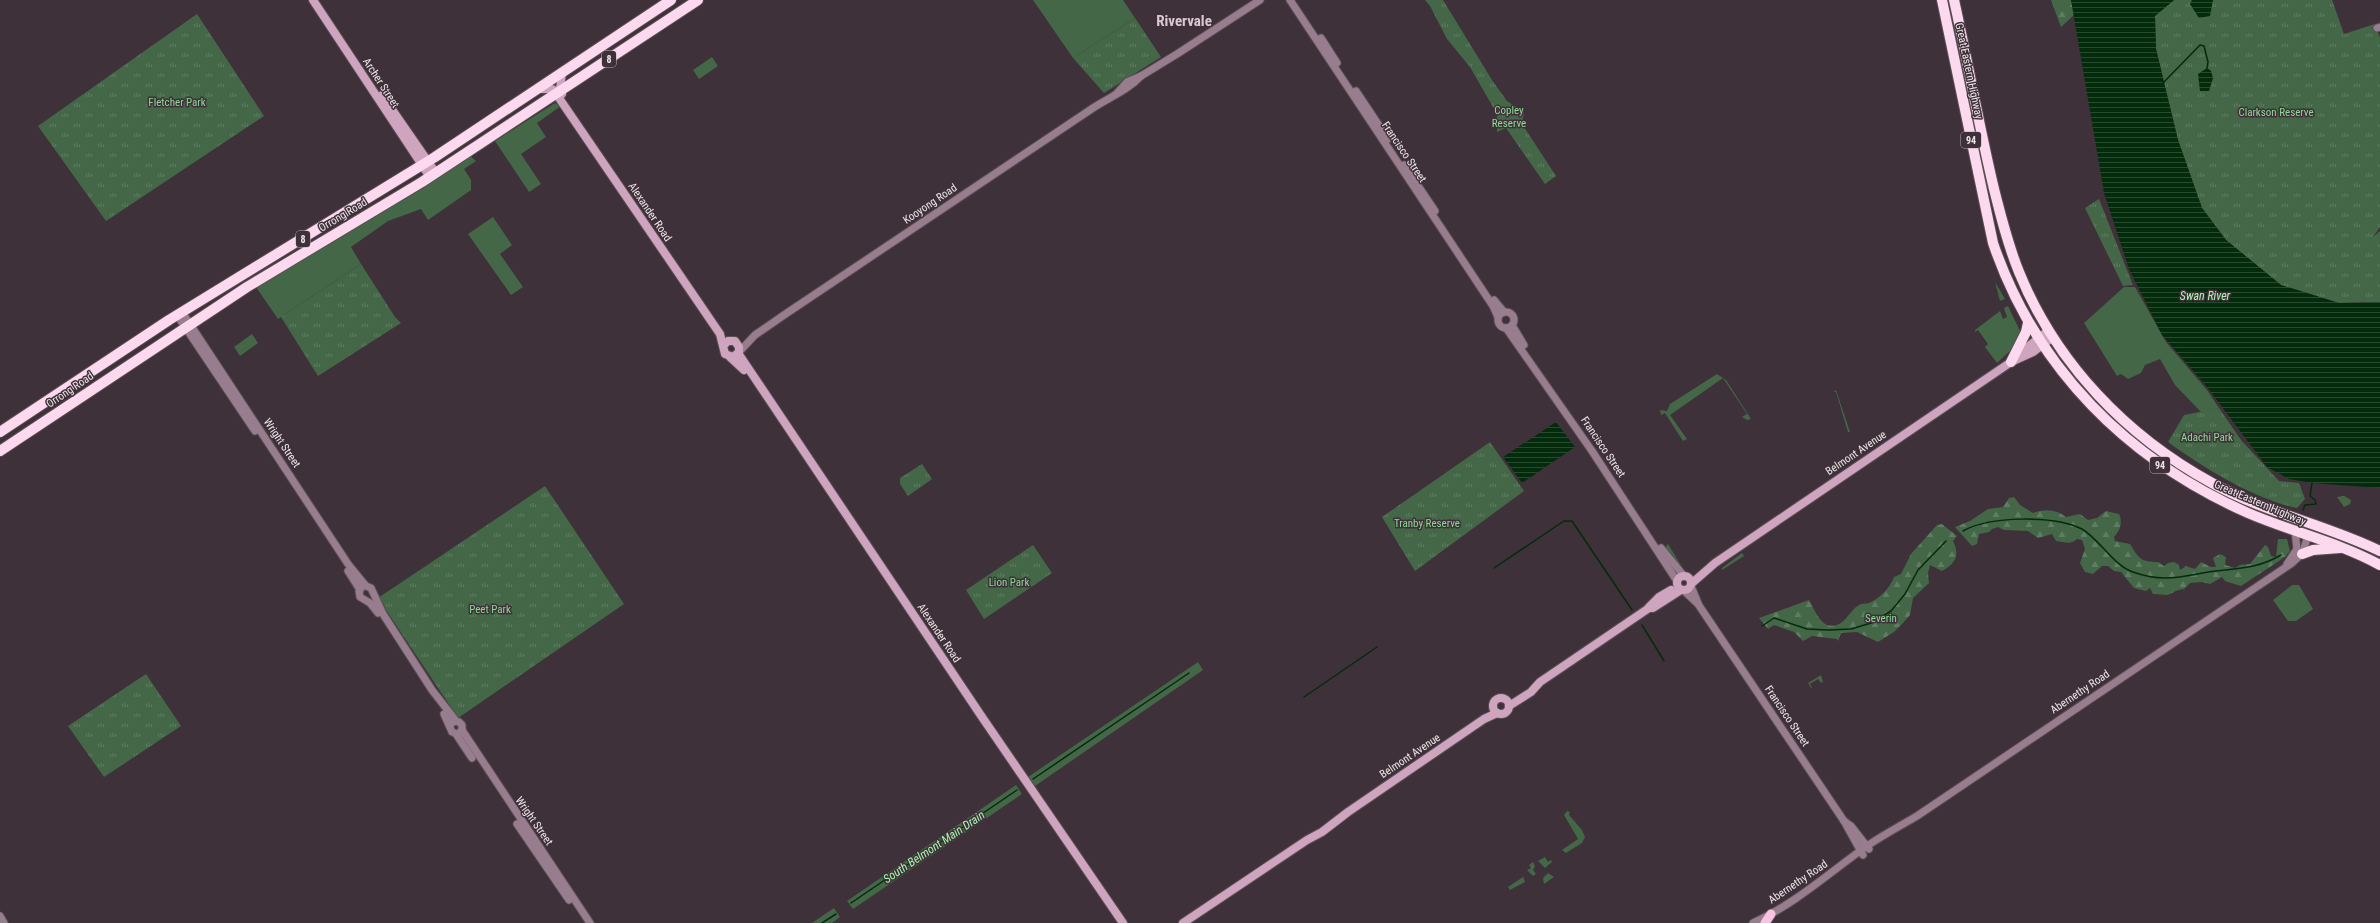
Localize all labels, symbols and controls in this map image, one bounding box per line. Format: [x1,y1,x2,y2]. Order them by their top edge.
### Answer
district label: Rivervale [1156,12,1212,30]
street label: Great Eastern Highway [1952,22,1986,121]
road number: 8 [602,51,616,67]
street label: Archer Street [360,56,402,110]
park label: Fletcher Park [148,96,206,109]
park label: Copley Reserve [1492,104,1526,130]
park label: Clarkson Reserve [2238,106,2314,119]
street label: Francisco Street [1379,119,1429,185]
road number: 94 [1961,132,1981,148]
street label: Alexander Road [626,180,674,244]
street label: Kooyong Road [901,181,959,227]
street label: Orrong Road [316,195,370,235]
road number: 8 [296,231,310,247]
water label: Swan River [2180,289,2231,303]
street label: Orrong Road [44,369,96,411]
street label: Francisco Street [1578,414,1628,480]
street label: Wright Street [261,416,303,470]
street label: Belmont Avenue [1823,428,1889,478]
park label: Adachi Park [2181,431,2233,444]
road number: 94 [2150,457,2170,473]
street label: Great Eastern Highway [2212,478,2308,528]
park label: Tranby Reserve [1394,517,1460,530]
park label: Lion Park [989,576,1029,589]
street label: Alexander Road [915,601,963,665]
park label: Peet Park [469,603,511,616]
park label: Severin [1865,612,1897,625]
street label: Abernethy Road [2048,667,2112,717]
street label: Francisco Street [1762,683,1812,749]
street label: Belmont Avenue [1377,731,1443,781]
street label: Wright Street [512,794,556,848]
water label: South Belmont Main Drain [881,808,988,886]
street label: Abernethy Road [1766,857,1830,907]

